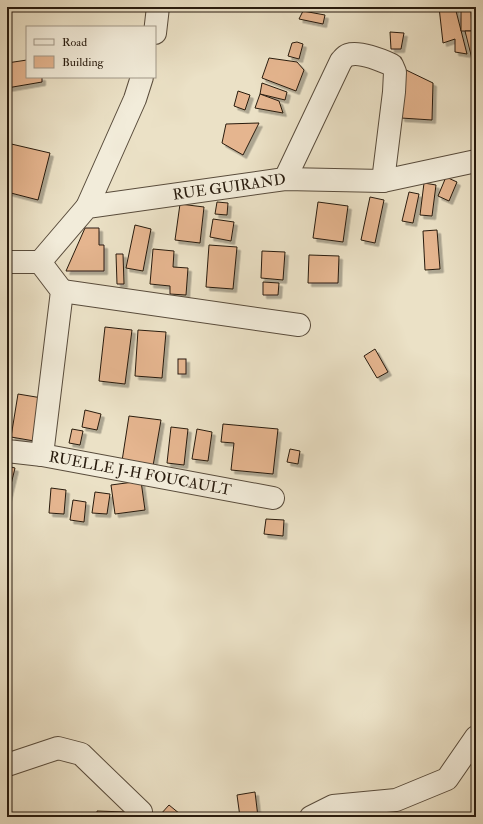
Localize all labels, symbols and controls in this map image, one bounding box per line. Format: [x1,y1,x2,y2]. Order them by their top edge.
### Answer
legend [26,26,156,78]
text: Road [62,35,87,50]
text: Building [62,55,105,70]
street label: RUE GUIRAND [171,169,287,204]
street label: RUELLE J-H FOUCAULT [47,447,233,500]

